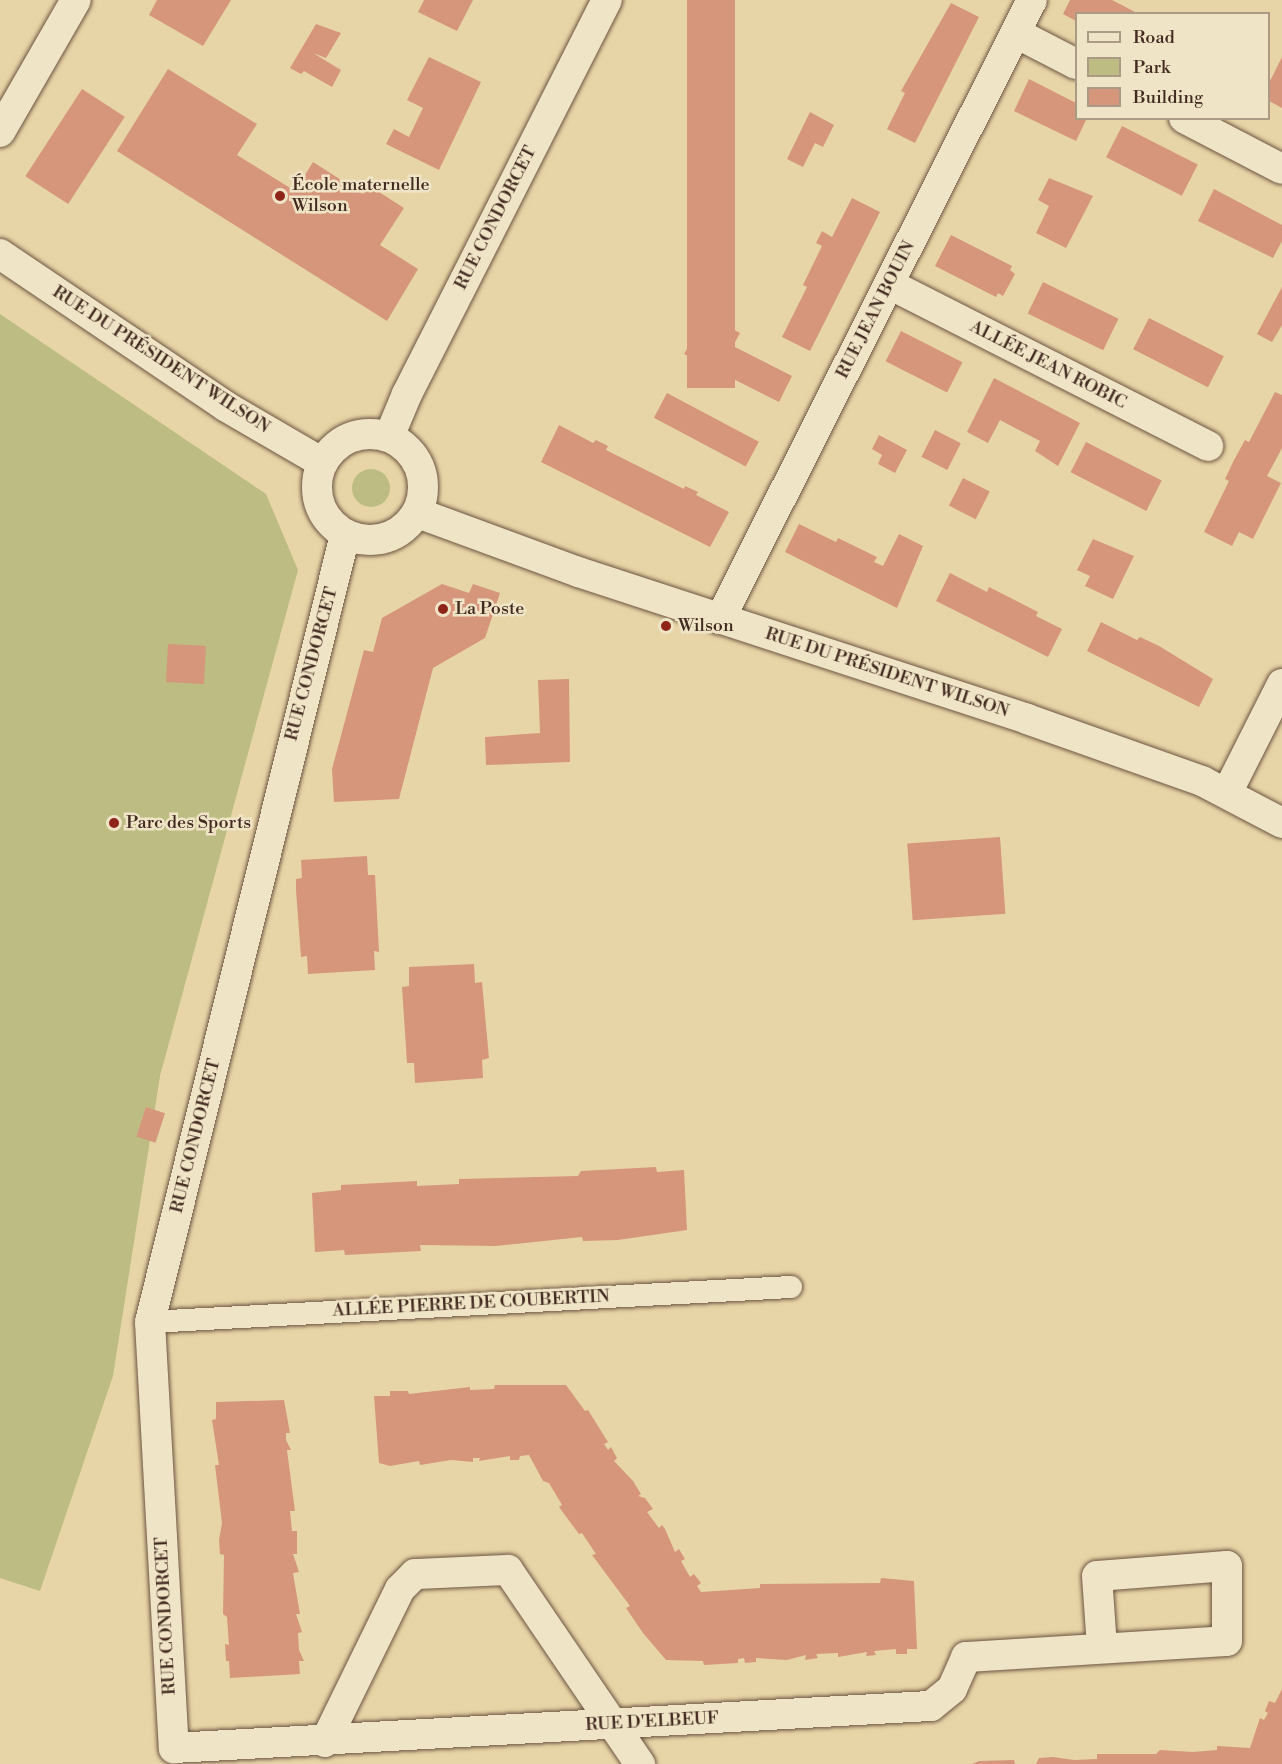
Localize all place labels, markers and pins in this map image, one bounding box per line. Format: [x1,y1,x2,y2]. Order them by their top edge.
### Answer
place label: École maternelle Wilson [292,175,430,218]
marker: École maternelle Wilson [273,189,287,203]
place label: La Poste [455,598,524,620]
marker: La Poste [436,602,450,616]
place label: Wilson [678,615,734,637]
marker: Wilson [659,619,673,633]
place label: Parc des Sports [126,812,251,834]
marker: Parc des Sports [107,816,121,830]

